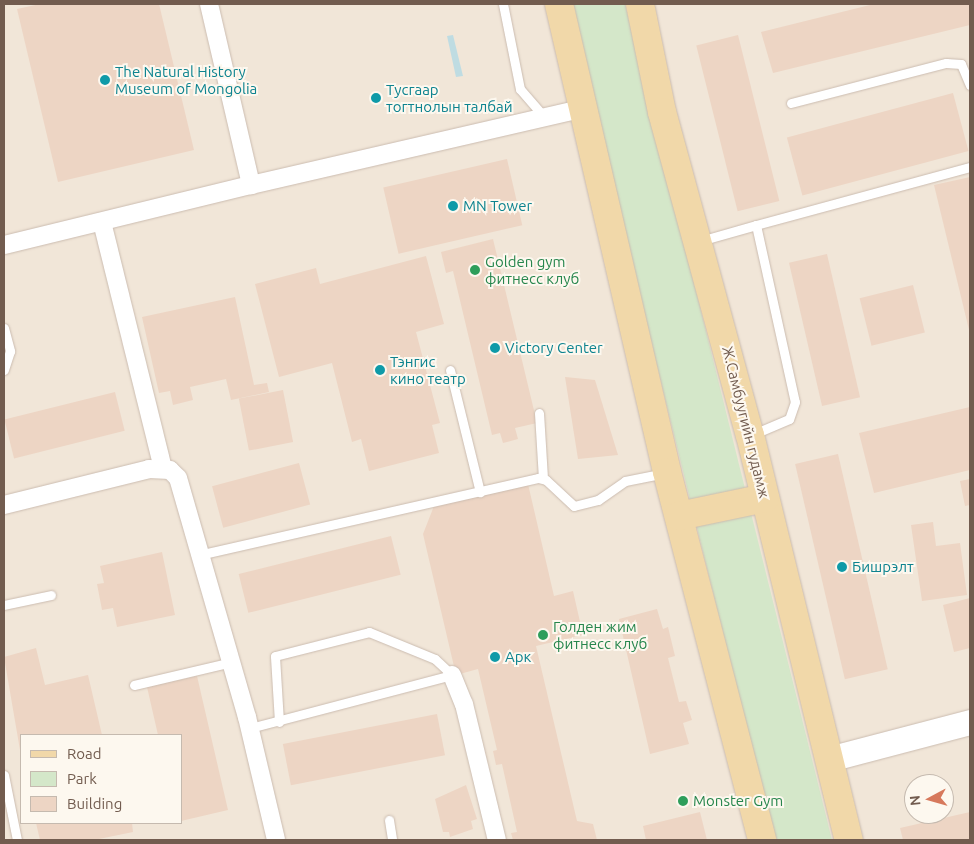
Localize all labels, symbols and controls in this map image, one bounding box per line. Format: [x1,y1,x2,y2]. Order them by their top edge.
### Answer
place label: The Natural History Museum of Mongolia [115,62,257,97]
marker: The Natural History Museum of Mongolia [99,74,111,86]
place label: Тусгаар тогтнолын талбай [386,80,513,115]
marker: Тусгаар тогтнолын талбай [370,92,382,104]
place label: MN Tower [463,197,532,215]
marker: MN Tower [447,200,459,212]
place label: Golden gym фитнесс клуб [485,252,579,287]
marker: Golden gym фитнесс клуб [469,264,481,276]
place label: Victory Center [505,339,603,357]
marker: Victory Center [489,342,501,354]
street label: Ж.Самбуугийн гудамж [718,344,774,500]
place label: Тэнгис кино театр [390,352,466,387]
marker: Тэнгис кино театр [374,364,386,376]
place label: Бишрэлт [852,558,914,576]
marker: Бишрэлт [836,561,848,573]
place label: Голден жим фитнесс клуб [553,617,647,652]
marker: Голден жим фитнесс клуб [537,629,549,641]
place label: Арк [505,648,531,666]
marker: Арк [489,651,501,663]
legend [20,734,182,824]
text: Road [67,745,102,762]
text: Park [67,770,97,787]
north arrow [904,774,954,824]
place label: Monster Gym [693,792,783,810]
text: N [907,794,924,807]
text: Building [67,795,122,812]
marker: Monster Gym [677,795,689,807]

